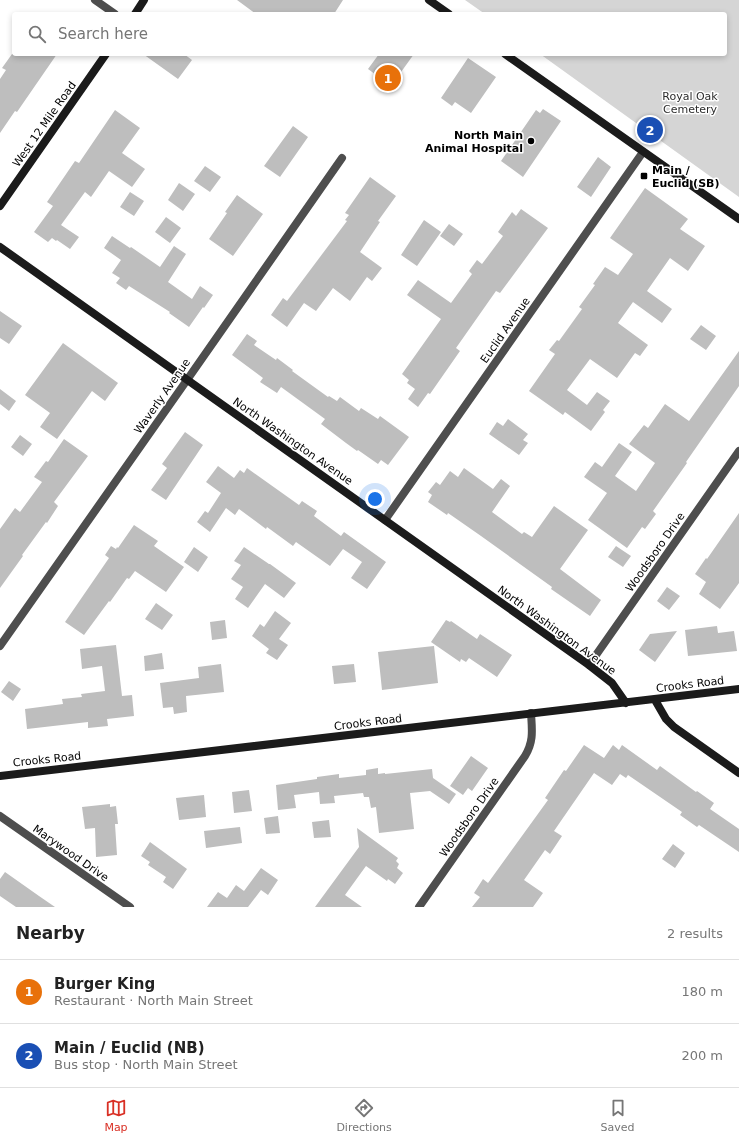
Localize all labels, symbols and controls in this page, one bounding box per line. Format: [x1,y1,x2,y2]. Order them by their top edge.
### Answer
search box [12,12,727,56]
icon: search [26,23,48,45]
text: Search here [58,25,148,43]
pin: 1 [375,63,401,93]
street label: West 12 Mile Road [10,79,79,170]
park label: Royal Oak Cemetery [662,90,718,116]
pin: 2 [637,115,663,145]
place label: North Main Animal Hospital [425,129,523,155]
marker: North Main Animal Hospital [526,136,536,146]
place label: Main / Euclid (SB) [652,164,719,190]
marker: Main / Euclid (SB) [639,171,649,181]
street label: Euclid Avenue [478,295,533,366]
street label: Waverly Avenue [132,356,193,436]
street label: North Washington Avenue [230,395,355,488]
your location [365,489,385,509]
street label: Woodsboro Drive [623,510,688,594]
street label: North Washington Avenue [495,583,619,678]
street label: Crooks Road [655,674,725,695]
street label: Crooks Road [333,712,403,733]
street label: Crooks Road [12,749,82,770]
street label: Woodsboro Drive [437,775,502,859]
street label: Marywood Drive [30,822,111,885]
text: Nearby [16,923,85,943]
text: 2 results [667,926,723,941]
text: Burger King [54,975,155,993]
text: 1 [24,984,34,999]
text: 180 m [681,984,723,999]
text: Restaurant · North Main Street [54,993,253,1008]
text: Main / Euclid (NB) [54,1039,205,1057]
text: 2 [24,1048,34,1063]
text: 200 m [681,1048,723,1063]
text: Bus stop · North Main Street [54,1057,238,1072]
tab: Map [104,1097,128,1134]
tab: Directions [336,1097,392,1134]
tab: Saved [601,1097,635,1134]

